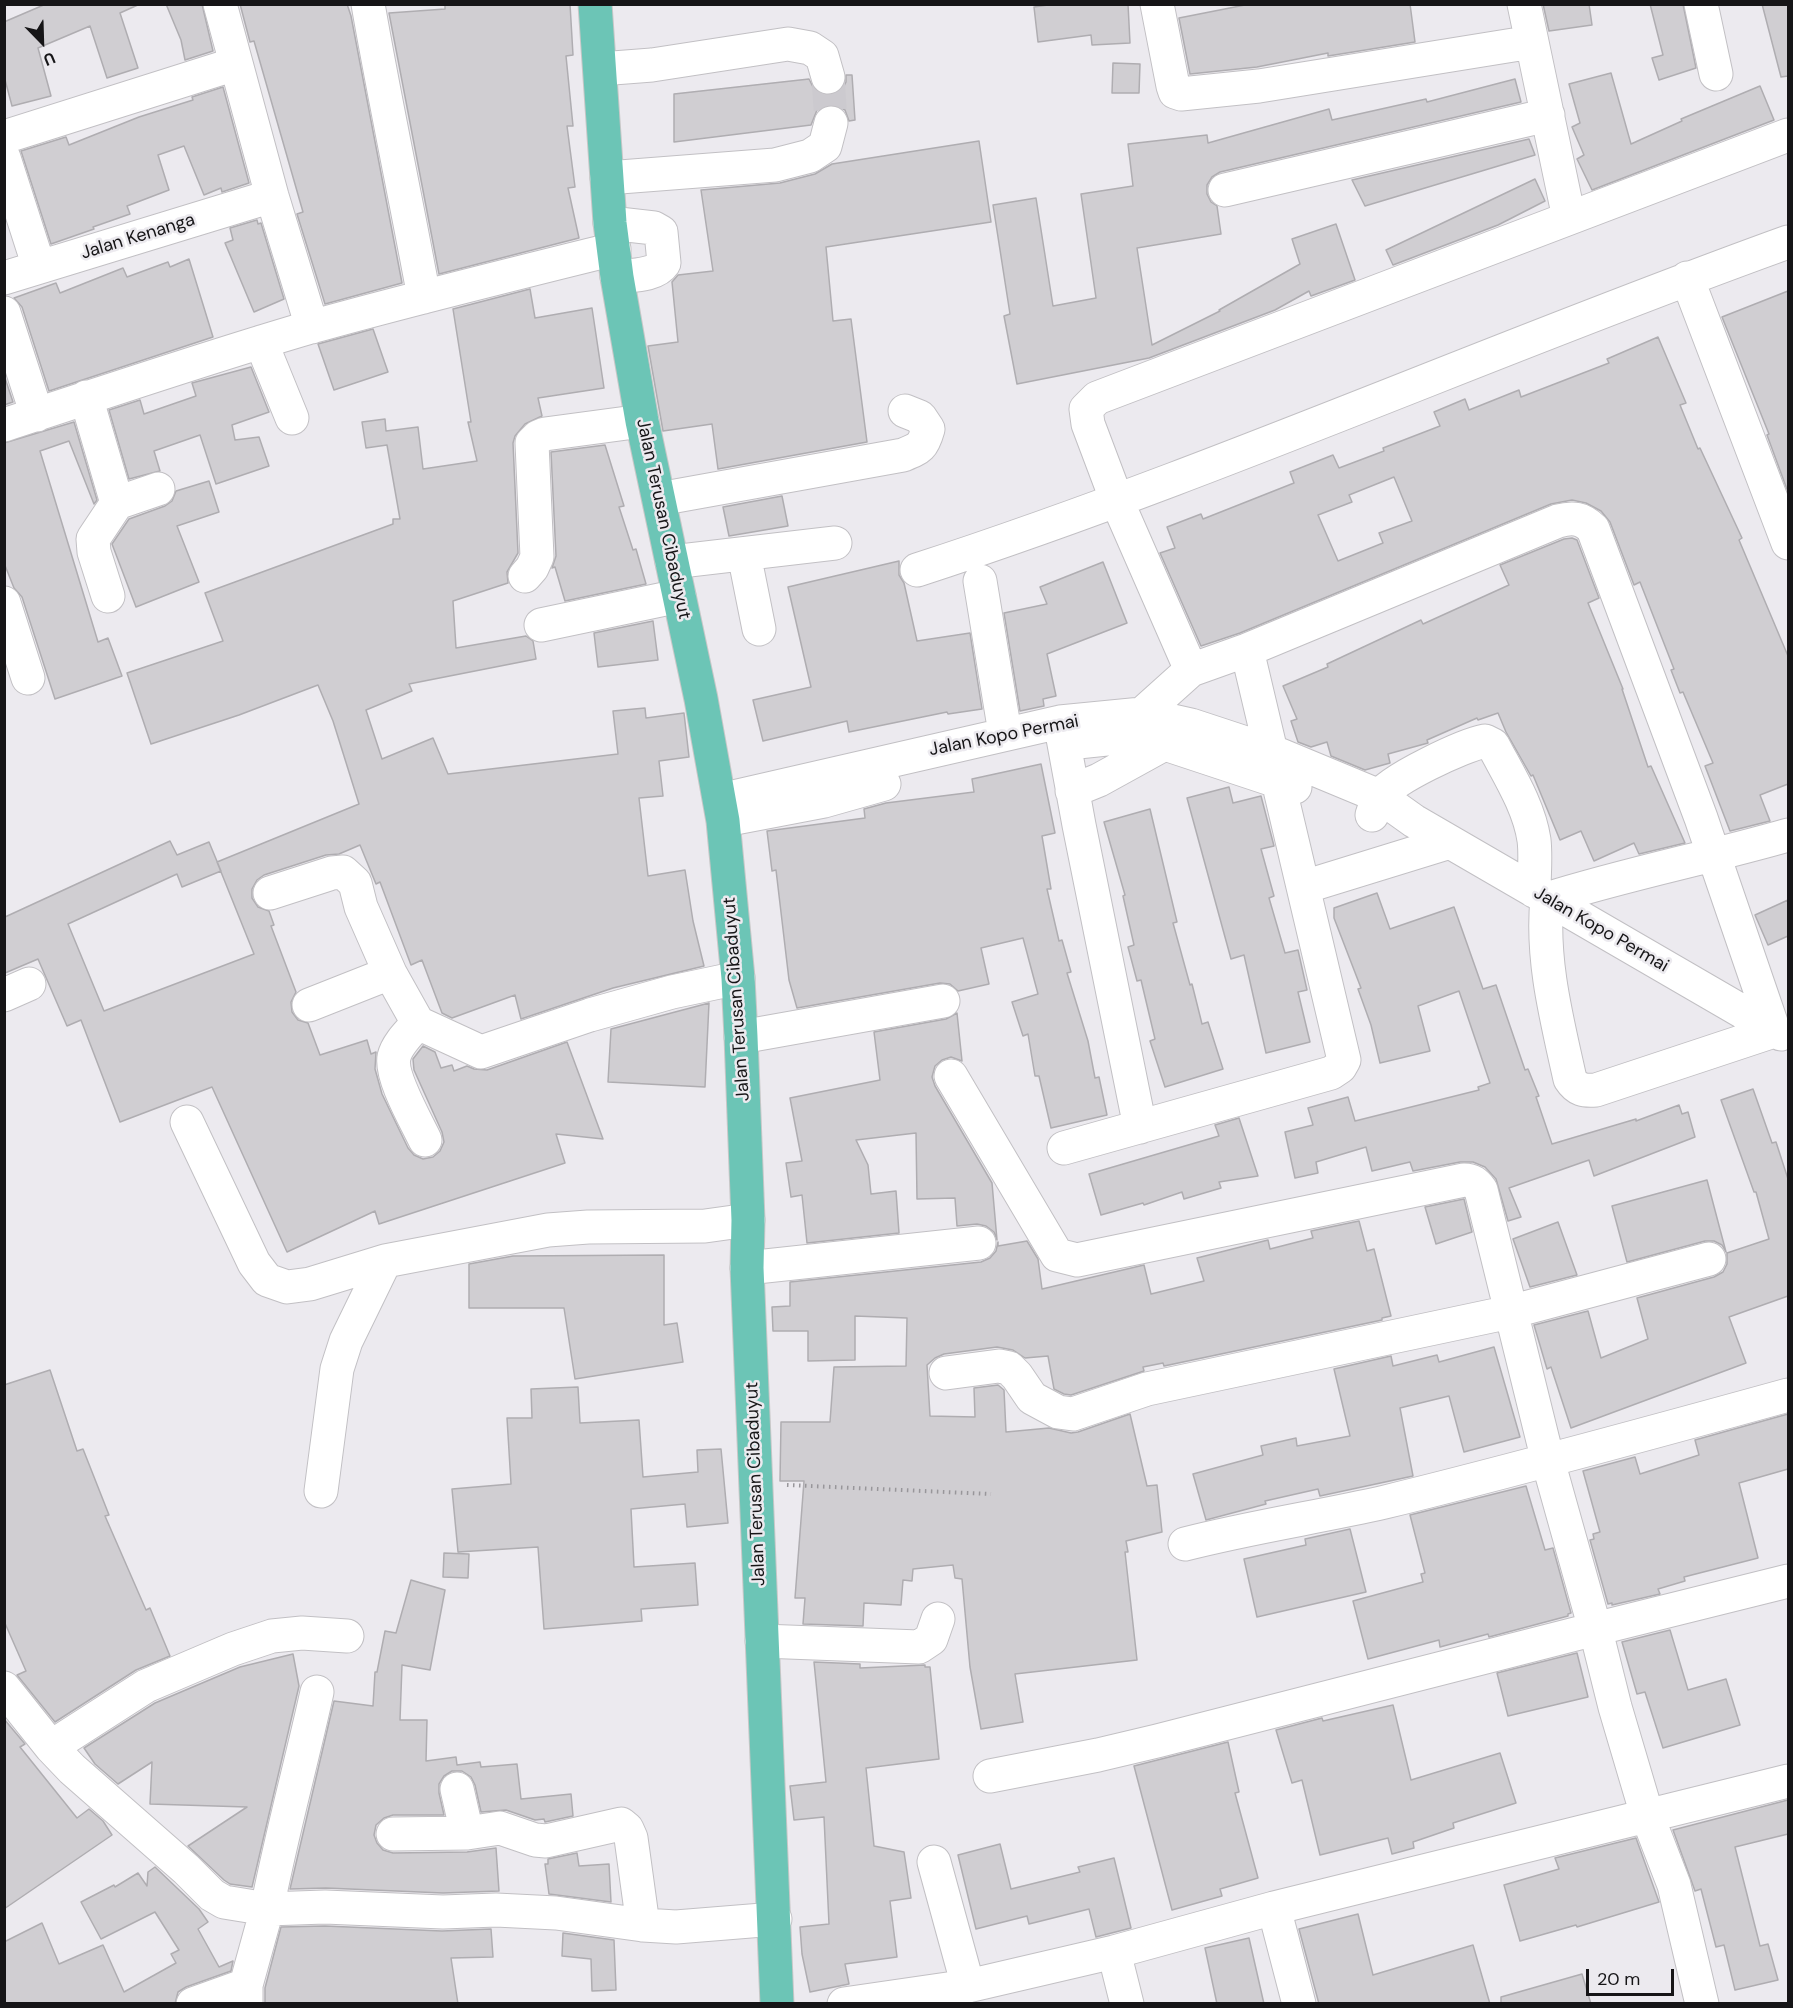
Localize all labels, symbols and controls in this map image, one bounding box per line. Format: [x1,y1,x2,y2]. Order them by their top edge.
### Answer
north arrow [12,12,72,72]
text: U [40,47,58,71]
street label: Jalan Kenanga [78,209,198,265]
street label: Jalan Terusan Cibaduyut [631,417,695,621]
street label: Jalan Kopo Permai [927,711,1081,761]
street label: Jalan Kopo Permai [1530,883,1672,977]
street label: Jalan Terusan Cibaduyut [719,896,755,1102]
street label: Jalan Terusan Cibaduyut [742,1381,770,1587]
scale bar [1589,1957,1678,1995]
text: 20 m [1597,1967,1640,1991]

